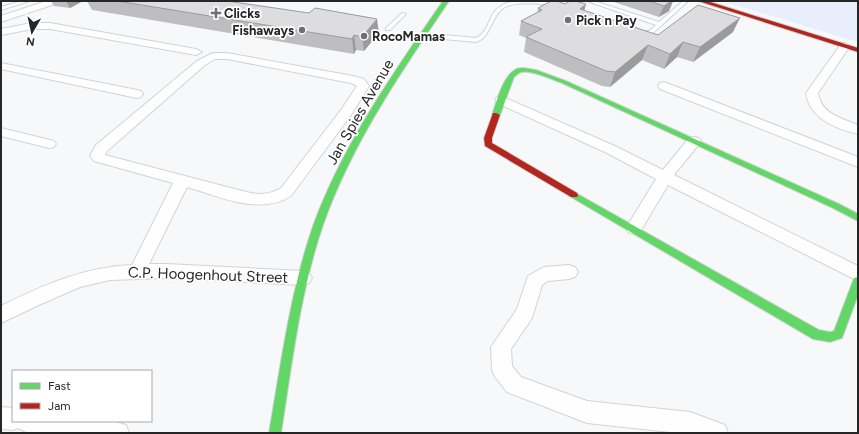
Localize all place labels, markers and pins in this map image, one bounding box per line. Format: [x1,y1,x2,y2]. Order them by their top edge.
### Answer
place label: Clicks [224,6,260,21]
marker: Clicks [211,8,221,18]
place label: Pick n Pay [576,13,637,28]
marker: Pick n Pay [563,15,573,25]
place label: Fishaways [232,23,294,38]
marker: Fishaways [297,25,307,35]
place label: RocoMamas [372,29,445,44]
marker: RocoMamas [359,31,369,41]

